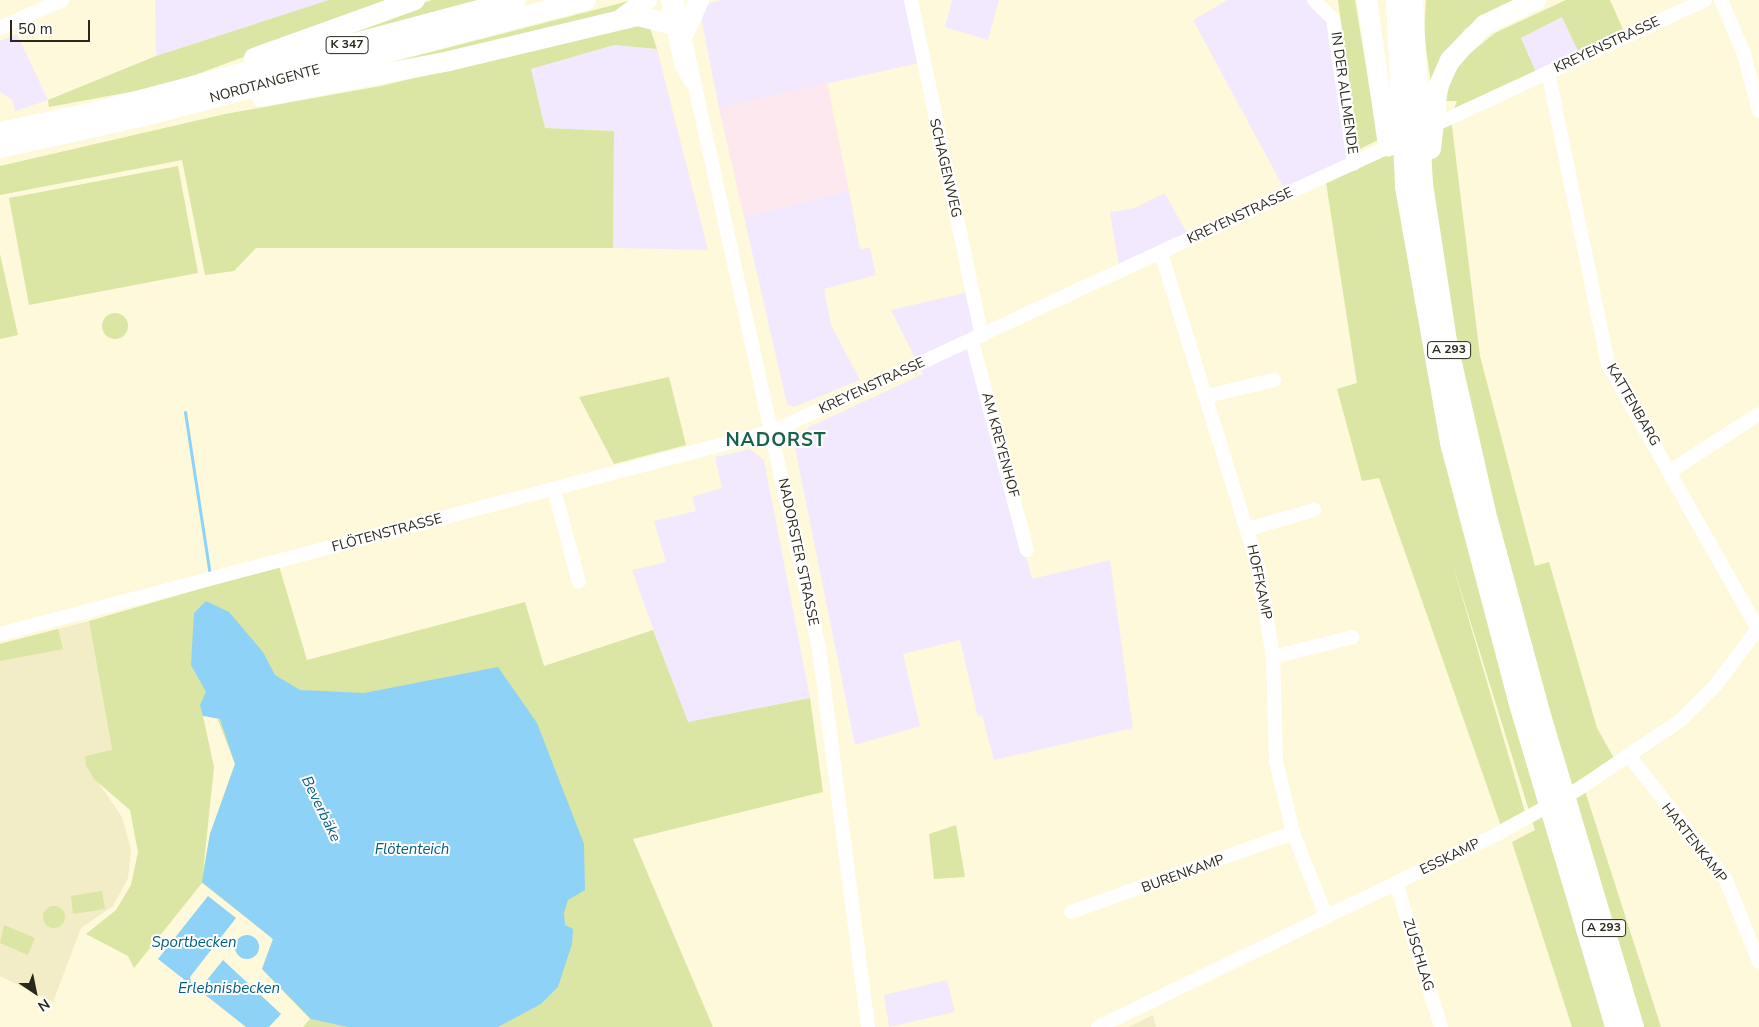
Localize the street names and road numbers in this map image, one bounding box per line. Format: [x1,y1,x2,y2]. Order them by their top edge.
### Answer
street label: KREYENSTRASSE [1551,13,1663,77]
street label: IN DER ALLMENDE [1327,31,1361,155]
road number: K 347 [324,36,370,54]
street label: NORDTANGENTE [208,61,322,107]
street label: SCHAGENWEG [925,117,965,219]
street label: KREYENSTRASSE [1184,184,1296,248]
road number: A 293 [1426,340,1472,360]
street label: KREYENSTRASSE [816,354,928,418]
street label: KATTENBARG [1603,361,1663,449]
street label: AM KREYENHOF [978,391,1022,499]
street label: NADORSTER STRASSE [774,477,822,627]
street label: FLÖTENSTRASSE [330,510,444,556]
street label: HOFFKAMP [1243,543,1275,621]
street label: HARTENKAMP [1658,800,1730,886]
street label: ESSKAMP [1417,835,1483,879]
street label: BURENKAMP [1139,851,1227,897]
street label: ZUSCHLAG [1399,917,1437,993]
road number: A 293 [1582,918,1626,938]

